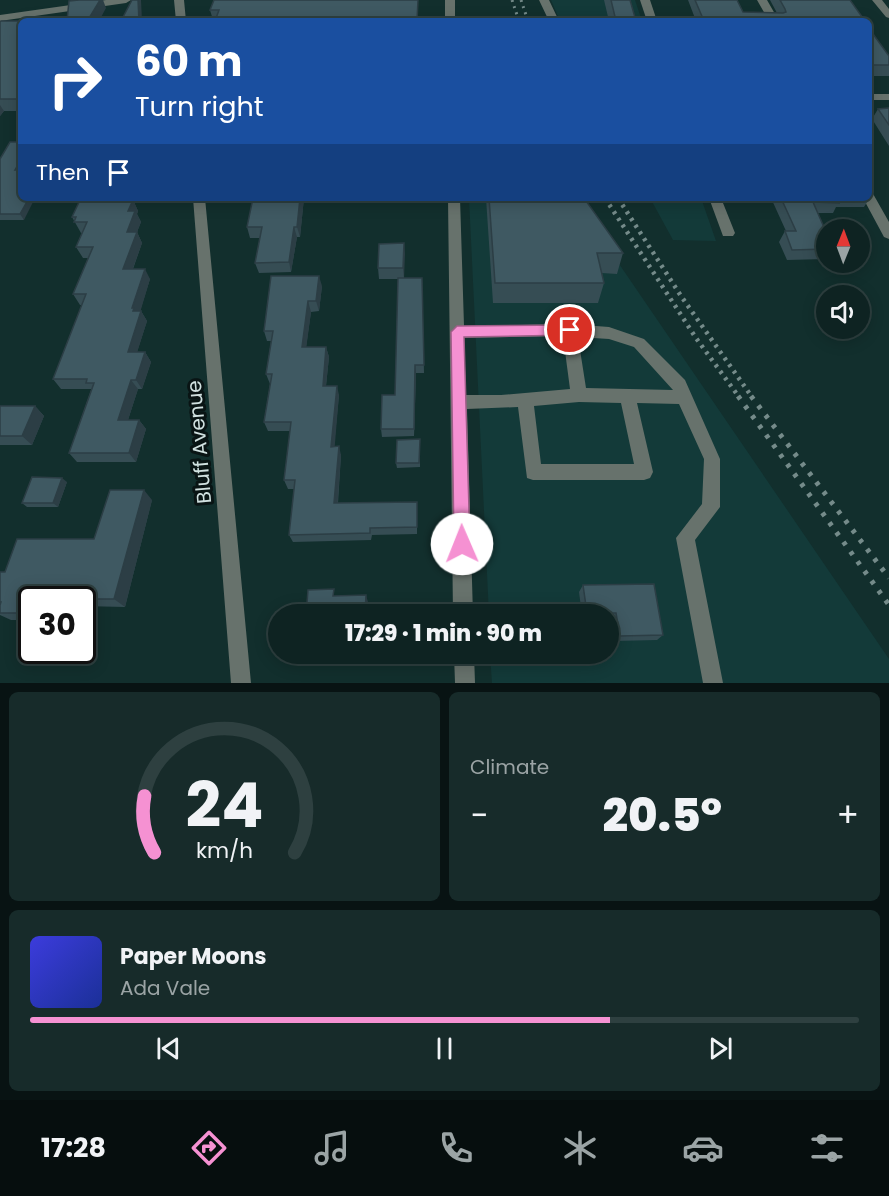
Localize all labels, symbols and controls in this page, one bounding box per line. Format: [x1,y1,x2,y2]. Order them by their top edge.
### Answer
text: 60 m [135,32,243,91]
icon: right [36,42,114,120]
text: Turn right [135,88,264,125]
icon: arrive [102,156,135,189]
text: Then [36,157,90,188]
north arrow [816,219,870,273]
map controls [816,219,870,339]
button: sound [816,285,870,339]
pin [544,304,595,355]
icon: arrive [553,313,586,346]
street label: Bluff Avenue [180,379,218,505]
position arrow [430,512,494,576]
speed limit sign: 30 [18,586,96,664]
text: 17:29 · 1 min · 90 m [345,618,542,649]
text: Climate [470,753,549,781]
text: 24 [186,761,263,849]
text: 20.5° [602,784,722,847]
text: − [470,792,488,839]
text: + [836,792,859,839]
text: km/h [196,836,253,867]
text: Paper Moons [120,941,267,972]
text: Ada Vale [120,974,210,1002]
icon: previous [152,1032,185,1065]
icon: pause [428,1032,461,1065]
icon: next [704,1032,737,1065]
icon: directions [188,1127,230,1169]
icon: music [311,1127,353,1169]
icon: phone [435,1127,477,1169]
icon: climate [559,1127,601,1169]
icon: car [682,1127,724,1169]
icon: filters [806,1127,848,1169]
text: 17:28 [41,1129,106,1166]

